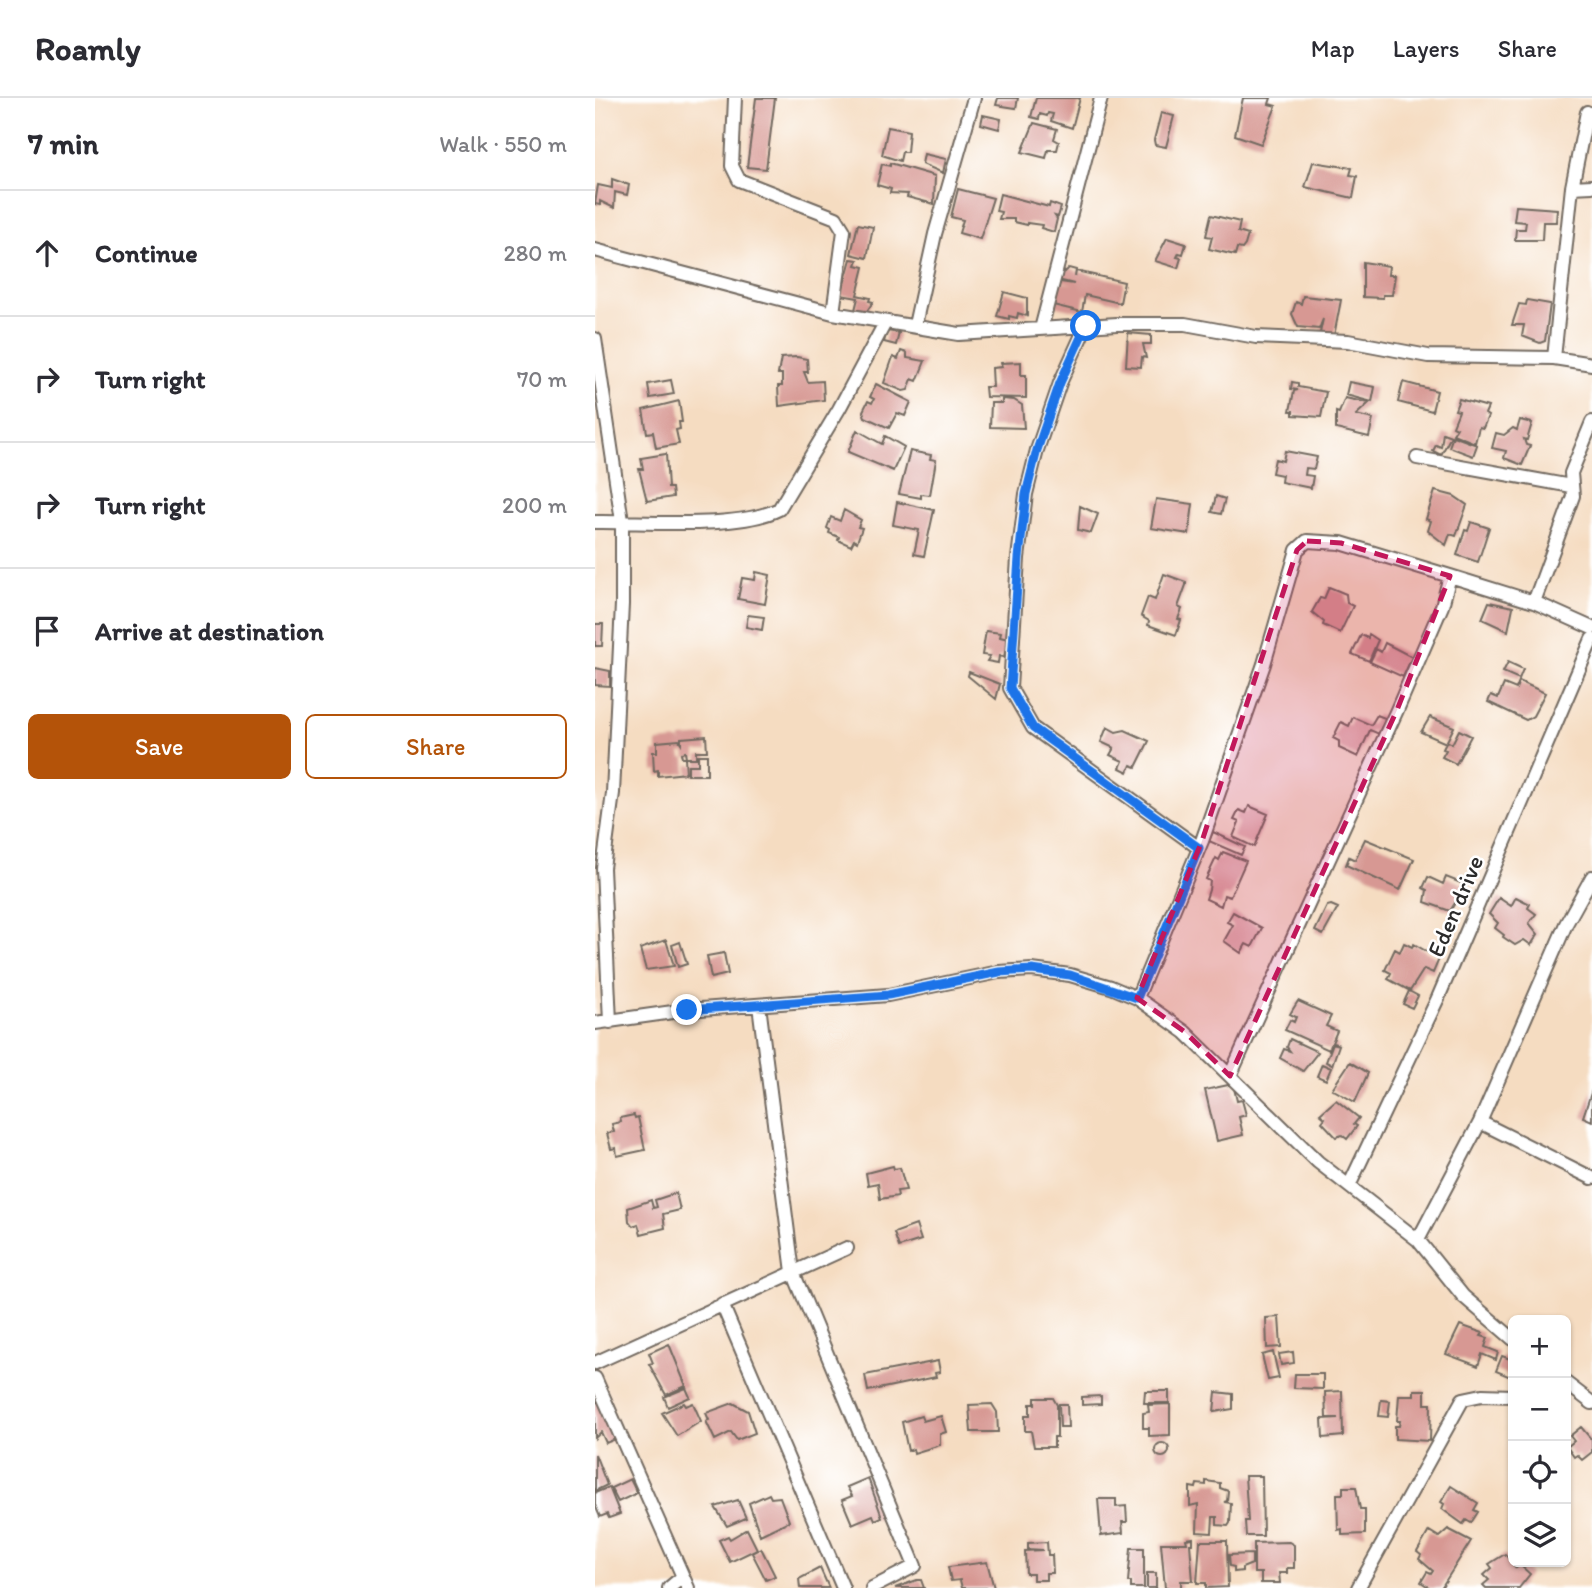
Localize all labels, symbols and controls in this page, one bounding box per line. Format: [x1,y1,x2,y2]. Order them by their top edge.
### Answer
text: Roamly [35,29,141,68]
text: Map [1311,34,1355,63]
text: Layers [1393,34,1460,63]
text: Share [1498,34,1557,63]
text: 7 min [28,125,99,162]
text: Walk · 550 m [439,130,567,158]
icon: ahead [28,234,66,272]
text: Continue [95,237,198,269]
text: 280 m [504,239,567,267]
route start [1070,310,1101,341]
icon: right [28,360,66,398]
text: Turn right [95,363,206,395]
text: 70 m [517,365,567,393]
icon: right [28,486,66,524]
text: Turn right [95,489,206,521]
text: 200 m [502,491,567,519]
icon: arrive [28,612,66,650]
text: Arrive at destination [95,615,324,647]
button: Save [28,714,291,779]
button: Share [305,714,567,779]
street label: Eden drive [1421,851,1489,961]
route end [671,994,702,1025]
map controls [1508,1315,1571,1567]
button: + [1508,1315,1571,1378]
button: − [1508,1378,1571,1441]
button: locate [1508,1441,1571,1504]
button: layers [1508,1504,1571,1567]

